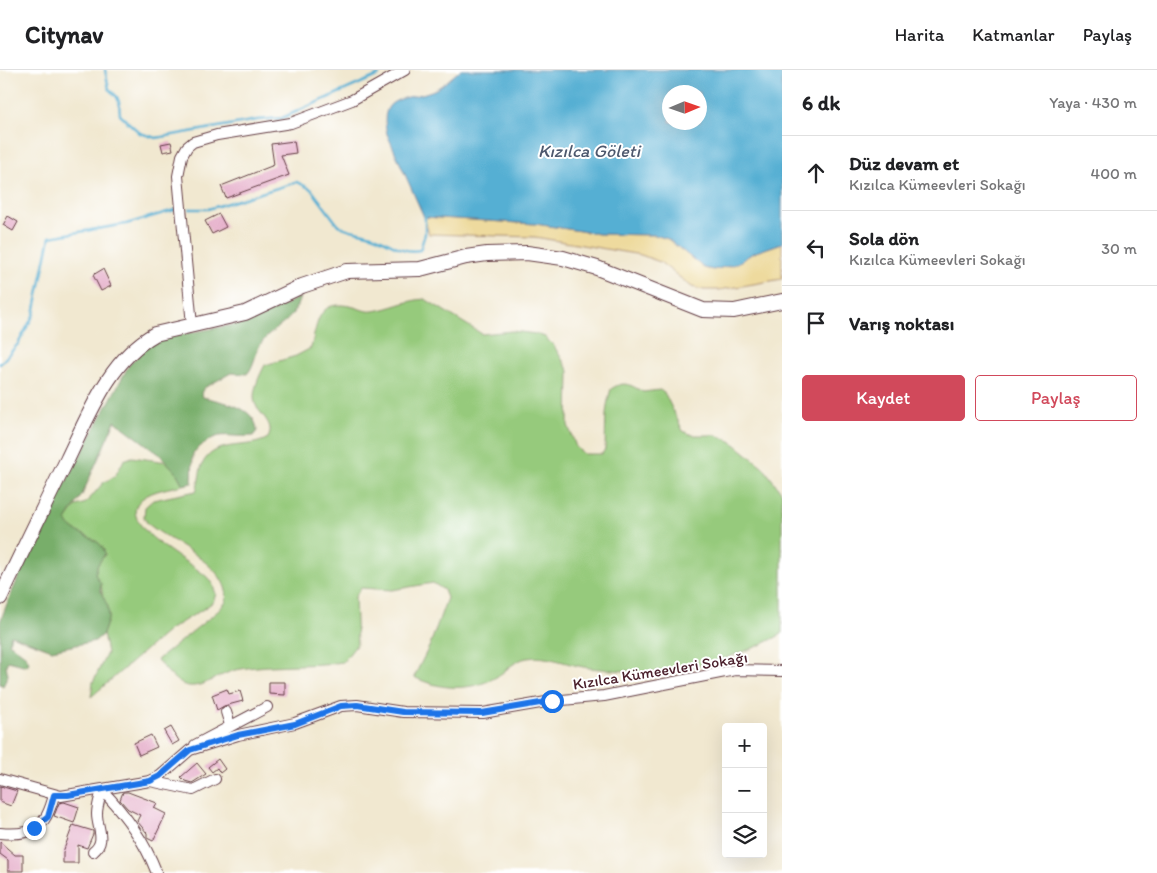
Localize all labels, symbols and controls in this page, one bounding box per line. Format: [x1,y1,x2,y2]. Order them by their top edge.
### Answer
text: Citynav [25,20,103,49]
text: Harita [895,24,944,46]
text: Katmanlar [972,24,1055,46]
text: Paylaş [1083,24,1132,46]
north arrow [662,85,707,130]
text: 6 dk [802,90,840,115]
text: Yaya · 430 m [1049,93,1137,112]
water label: Kızılca Göleti [538,140,643,162]
text: Düz devam et [849,152,959,175]
icon: ahead [802,159,830,187]
text: 400 m [1091,164,1137,183]
text: Kızılca Kümeevleri Sokağı [849,175,1026,194]
text: Sola dön [849,227,919,250]
icon: left [802,234,830,262]
text: 30 m [1101,239,1137,258]
text: Kızılca Kümeevleri Sokağı [849,250,1026,269]
icon: arrive [802,309,830,337]
text: Varış noktası [849,312,954,335]
button: Kaydet [802,375,965,421]
button: Paylaş [975,375,1137,421]
street label: Kızılca Kümeevleri Sokağı [571,647,749,694]
route start [541,690,564,713]
map controls [722,723,767,858]
button: + [722,723,767,768]
button: − [722,768,767,813]
button: layers [722,813,767,858]
route end [23,817,46,840]

